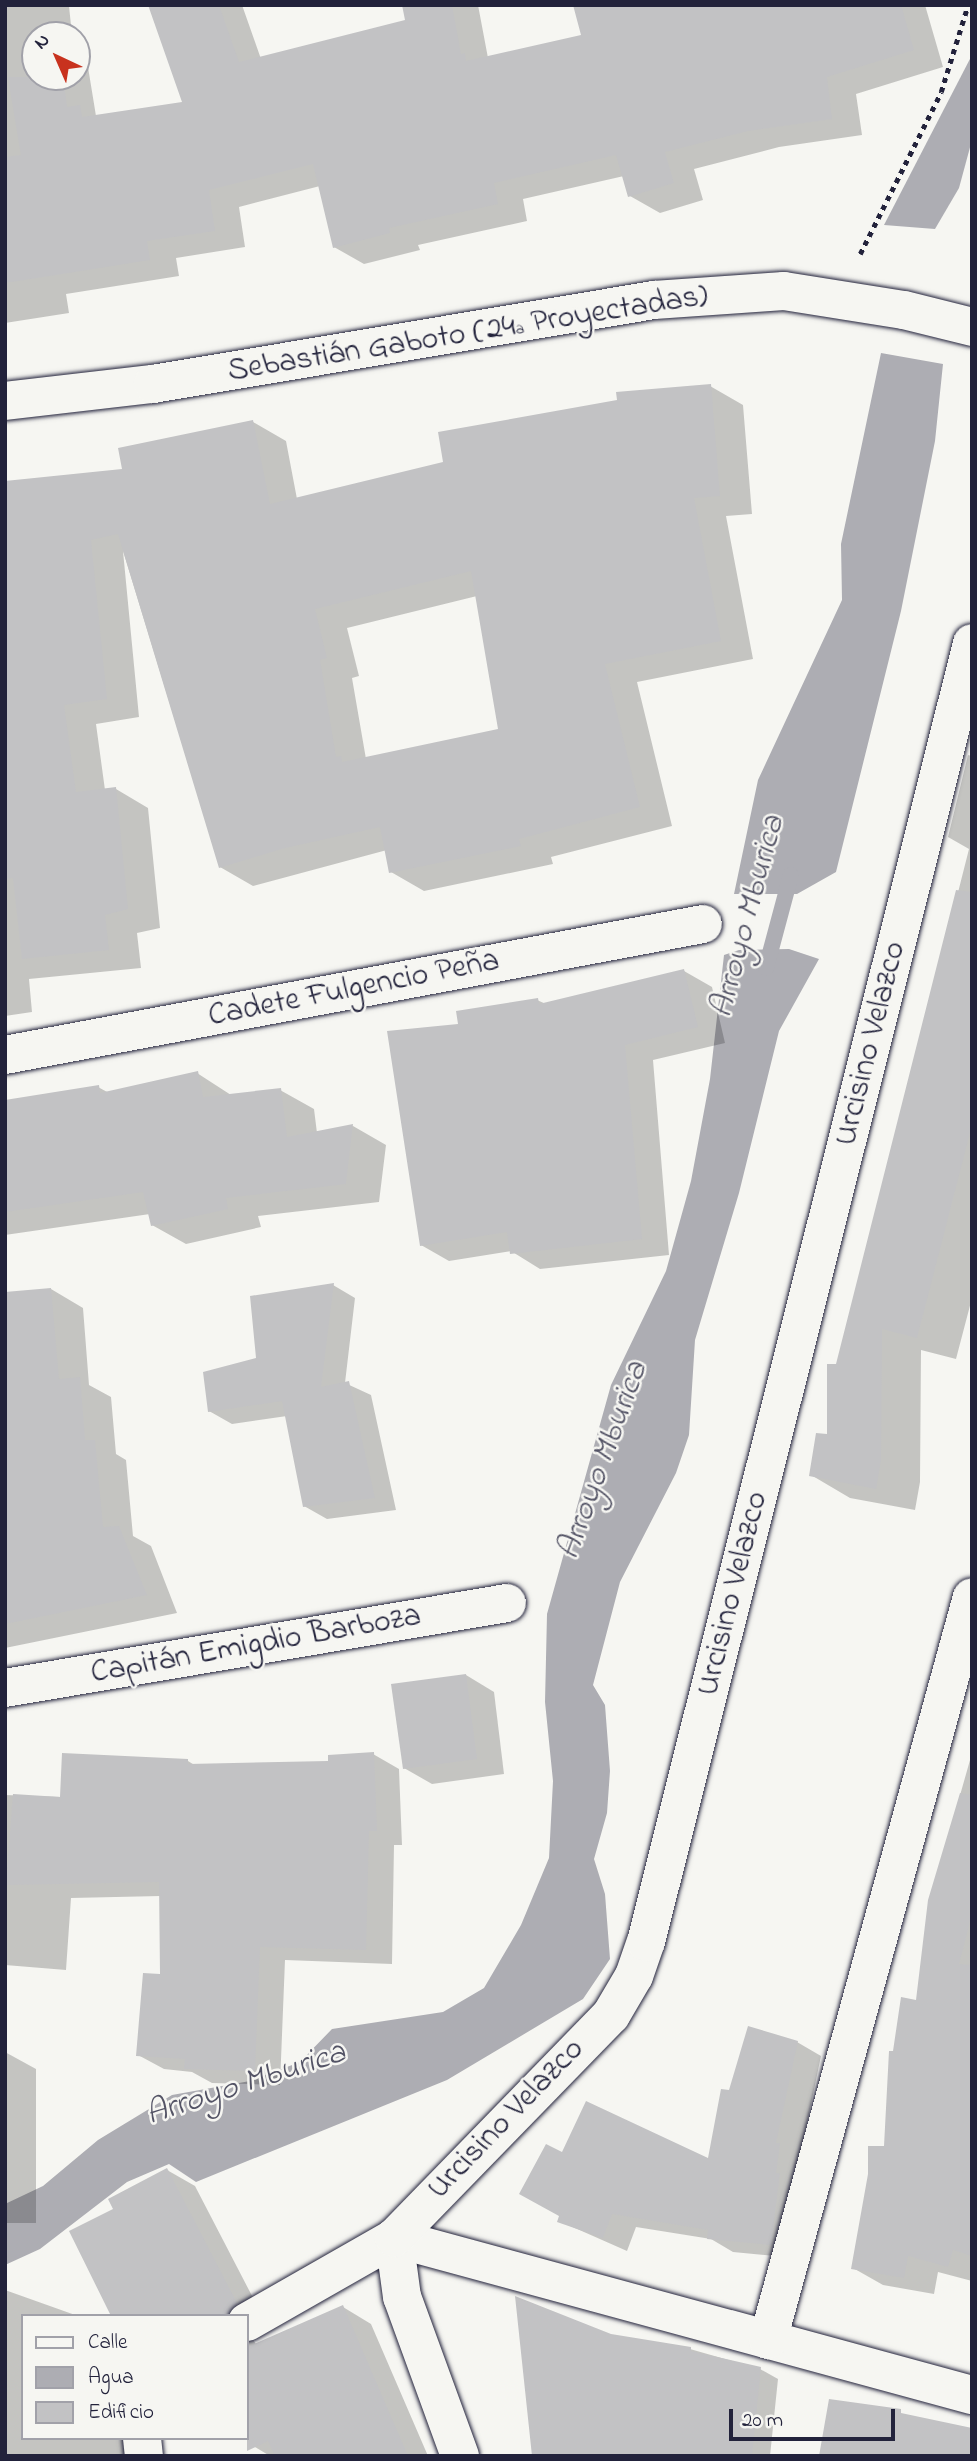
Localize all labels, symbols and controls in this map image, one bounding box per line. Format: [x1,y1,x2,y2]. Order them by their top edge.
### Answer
north arrow [21,21,91,91]
text: N [28,28,56,56]
street label: Sebastián Gaboto (24ª Proyectadas) [225,278,711,392]
water label: Arroyo Mburica [703,812,795,1022]
street label: Urcisino Velazco [828,938,916,1150]
street label: Cadete Fulgencio Peña [205,943,503,1037]
water label: Arroyo Mburica [550,1357,658,1565]
street label: Urcisino Velazco [690,1488,778,1700]
street label: Capitán Emigdio Barboza [88,1598,424,1694]
street label: Urcisino Velazco [421,2032,593,2208]
water label: Arroyo Mburica [141,2034,351,2136]
legend [21,2314,248,2440]
text: Calle [88,2328,127,2358]
text: Agua [88,2363,134,2393]
scale bar [732,2394,898,2438]
text: Edificio [88,2398,154,2428]
text: 20 m [742,2406,783,2436]

